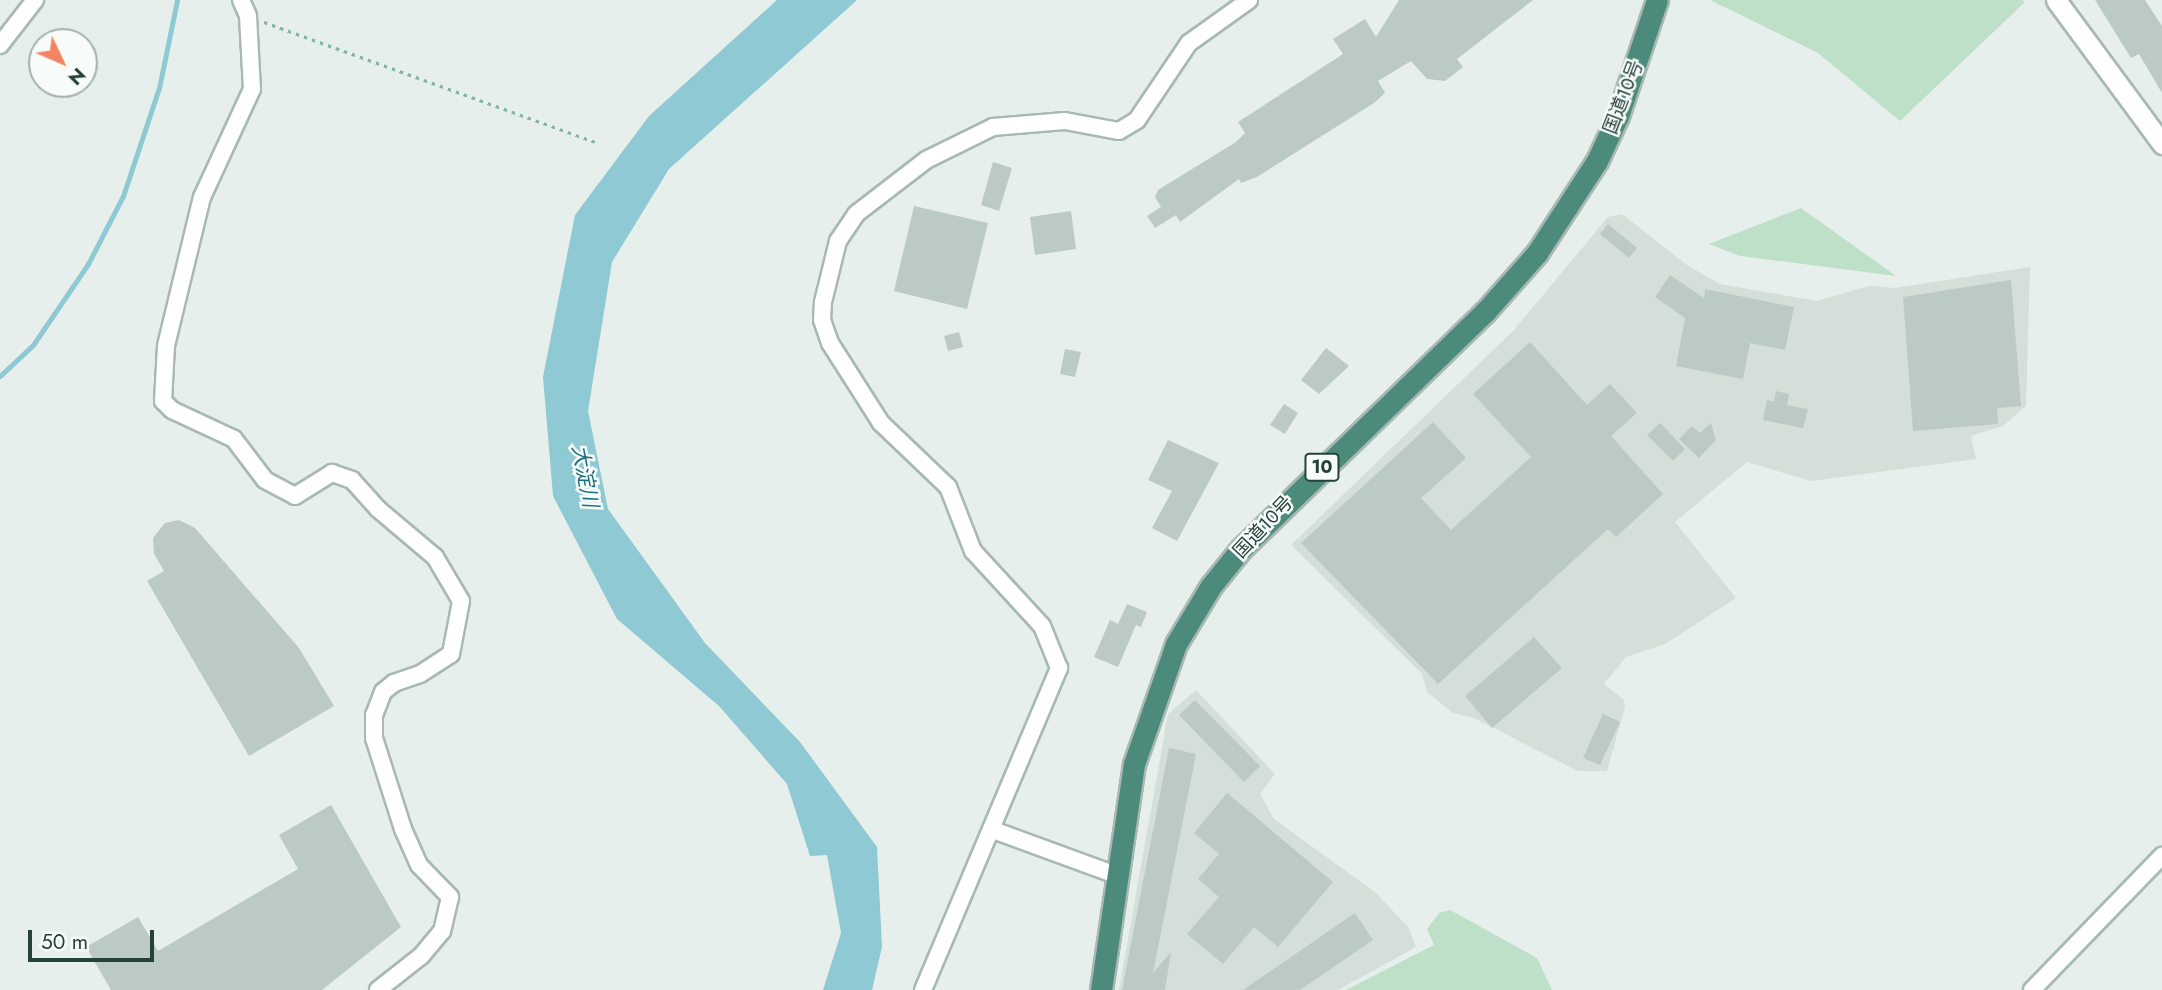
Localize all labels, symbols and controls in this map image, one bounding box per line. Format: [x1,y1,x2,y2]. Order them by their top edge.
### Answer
north arrow [28,28,98,98]
street label: 国道10号 [1599,57,1647,137]
text: N [62,62,92,91]
water label: 大淀川 [567,443,603,509]
road number: 10 [1303,452,1341,481]
street label: 国道10号 [1228,491,1298,563]
scale bar [32,916,158,960]
text: 50 m [41,927,88,957]

